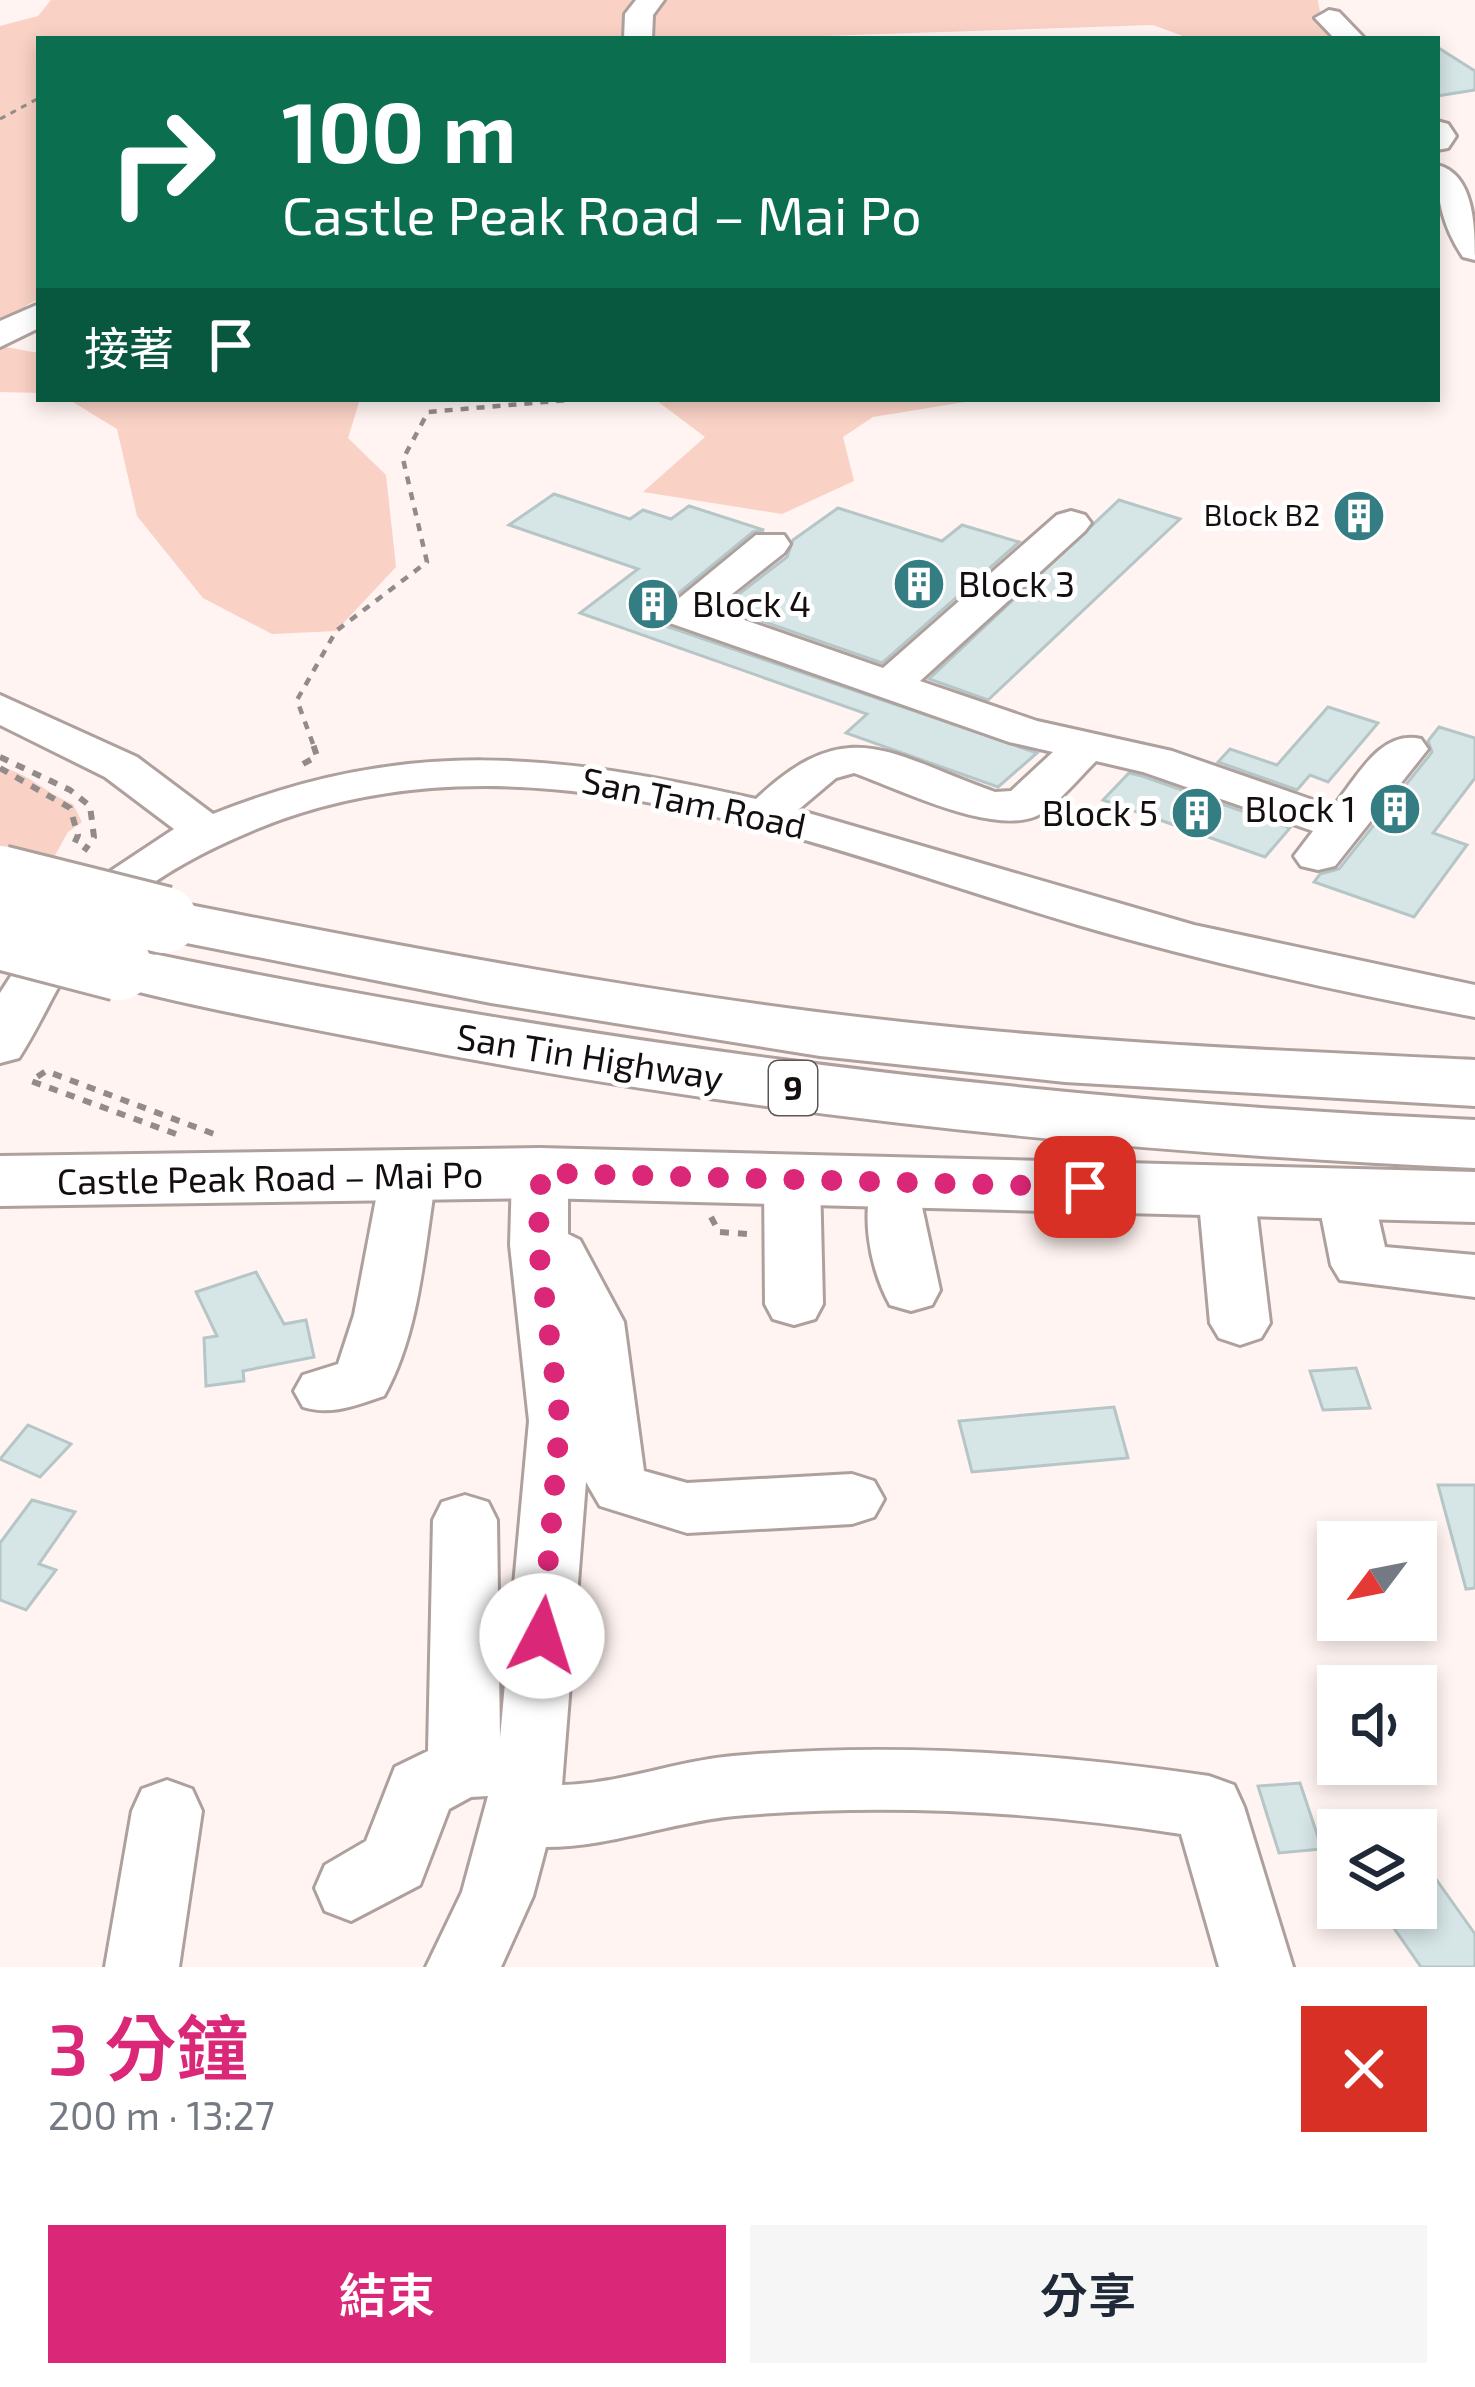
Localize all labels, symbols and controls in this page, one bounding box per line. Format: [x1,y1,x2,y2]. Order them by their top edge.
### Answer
text: 100 m [282,79,516,180]
icon: right [84,84,240,240]
text: Castle Peak Road – Mai Po [282,181,922,246]
icon: arrive [198,312,264,378]
text: 接著 [84,320,174,374]
building icon: Block B2 [1331,488,1387,544]
place label: Block B2 [1204,496,1320,532]
building icon: Block 3 [891,556,947,612]
place label: Block 3 [958,561,1075,604]
building icon: Block 4 [625,576,681,632]
place label: Block 4 [692,581,811,624]
street label: San Tam Road [578,757,810,846]
building icon: Block 1 [1367,781,1423,837]
building icon: Block 5 [1169,785,1225,841]
place label: Block 1 [1245,786,1356,829]
place label: Block 5 [1042,790,1158,833]
street label: San Tin Highway [454,1013,727,1098]
road number: 9 [769,1061,817,1115]
pin [1034,1136,1136,1238]
street label: Castle Peak Road – Mai Po [56,1151,484,1202]
icon: arrive [1052,1154,1118,1220]
north arrow [1317,1521,1437,1641]
map controls [1317,1521,1437,1929]
position arrow [479,1573,605,1699]
button: sound [1317,1665,1437,1785]
button: layers [1317,1809,1437,1929]
text: 3 分鐘 [48,2003,248,2089]
button: close [1301,2006,1427,2132]
text: 200 m · 13:27 [48,2091,275,2138]
button: 結束 [48,2225,726,2363]
button: 分享 [750,2225,1427,2363]

